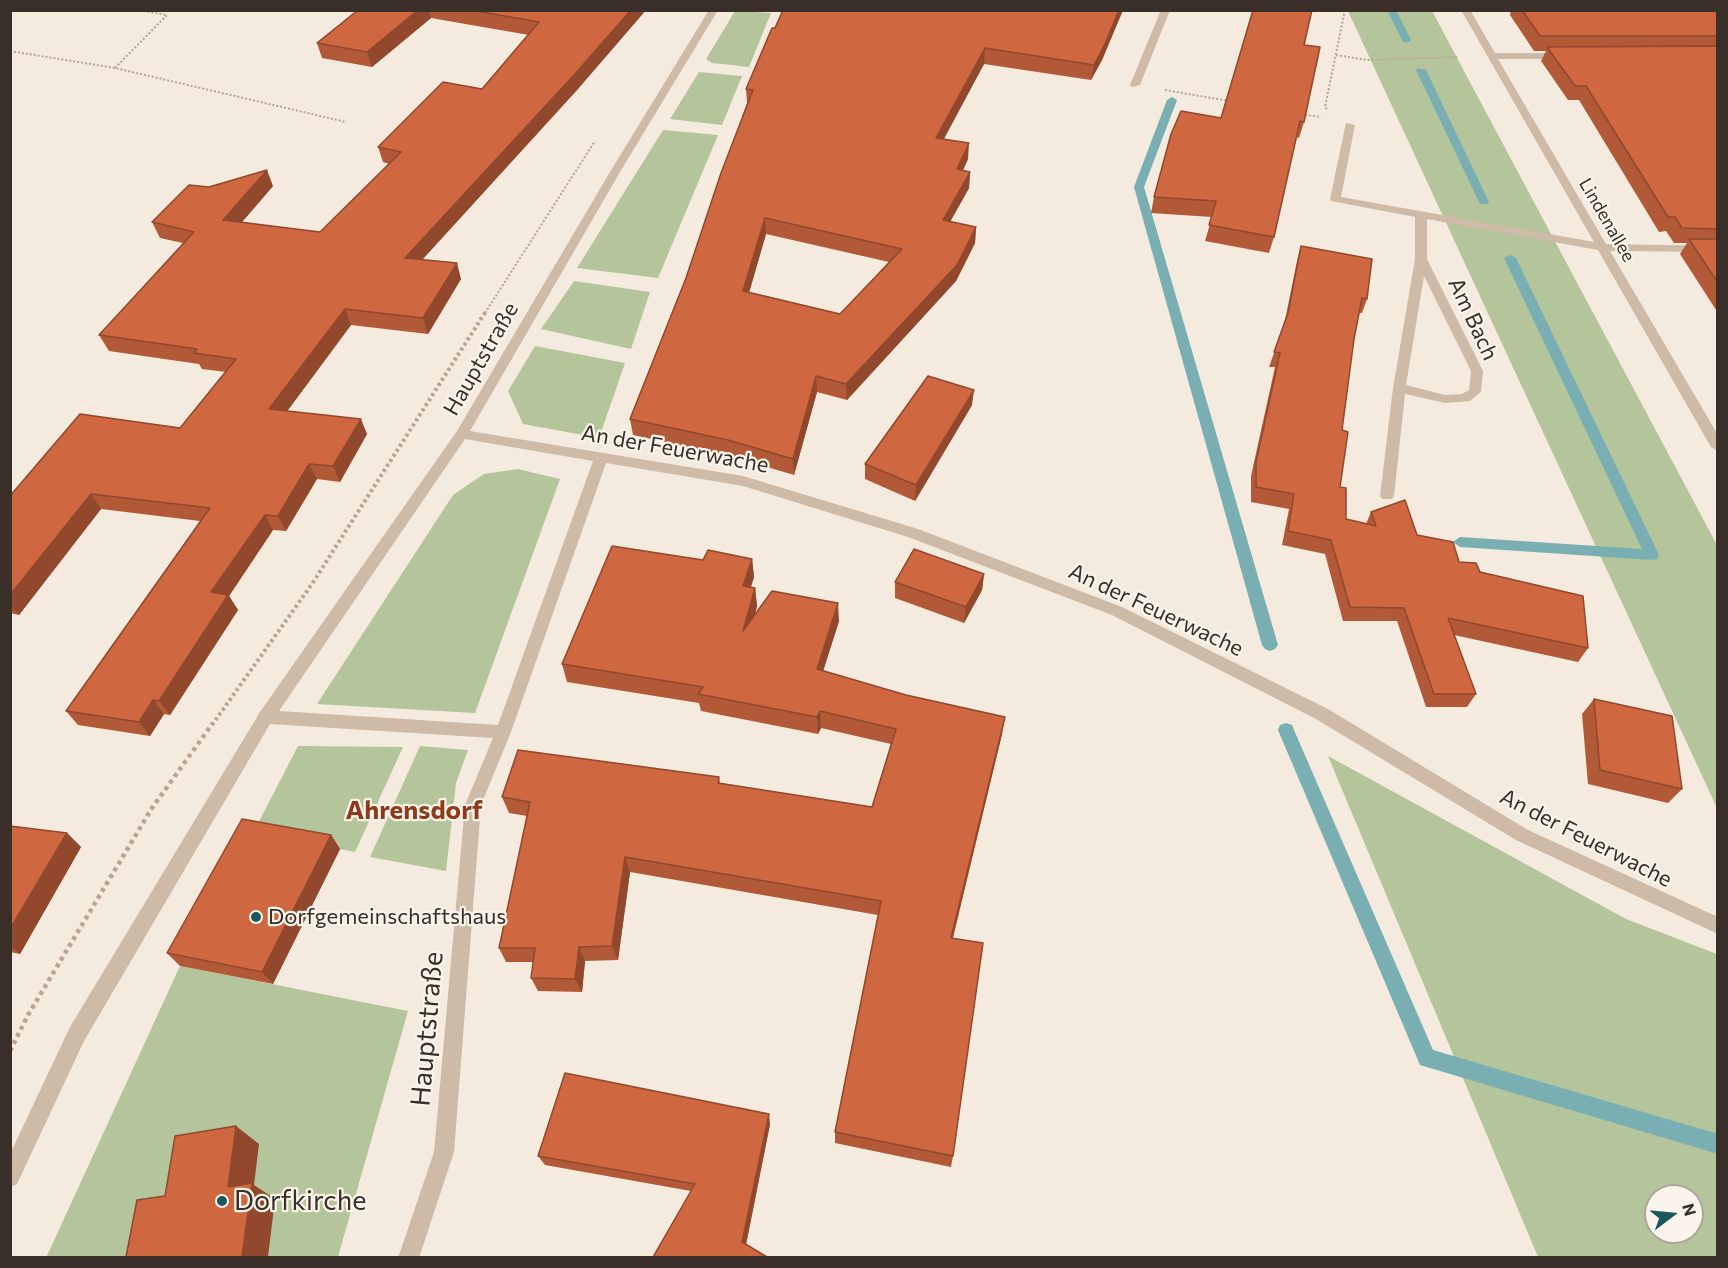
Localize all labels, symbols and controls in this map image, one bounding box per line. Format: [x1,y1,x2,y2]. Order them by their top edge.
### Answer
street label: Lindenallee [1574,174,1640,266]
street label: Am Bach [1442,274,1504,364]
street label: Hauptstraße [438,298,524,420]
street label: An der Feuerwache [579,420,771,478]
street label: An der Feuerwache [1064,558,1248,662]
street label: An der Feuerwache [1495,783,1677,893]
district label: Ahrensdorf [345,794,483,826]
place label: Dorfgemeinschaftshaus [268,904,506,930]
marker: Dorfgemeinschaftshaus [249,910,263,924]
street label: Hauptstraße [404,950,450,1108]
north arrow [1644,1184,1704,1244]
place label: Dorfkirche [234,1185,366,1217]
marker: Dorfkirche [215,1194,229,1208]
text: N [1679,1201,1701,1218]

